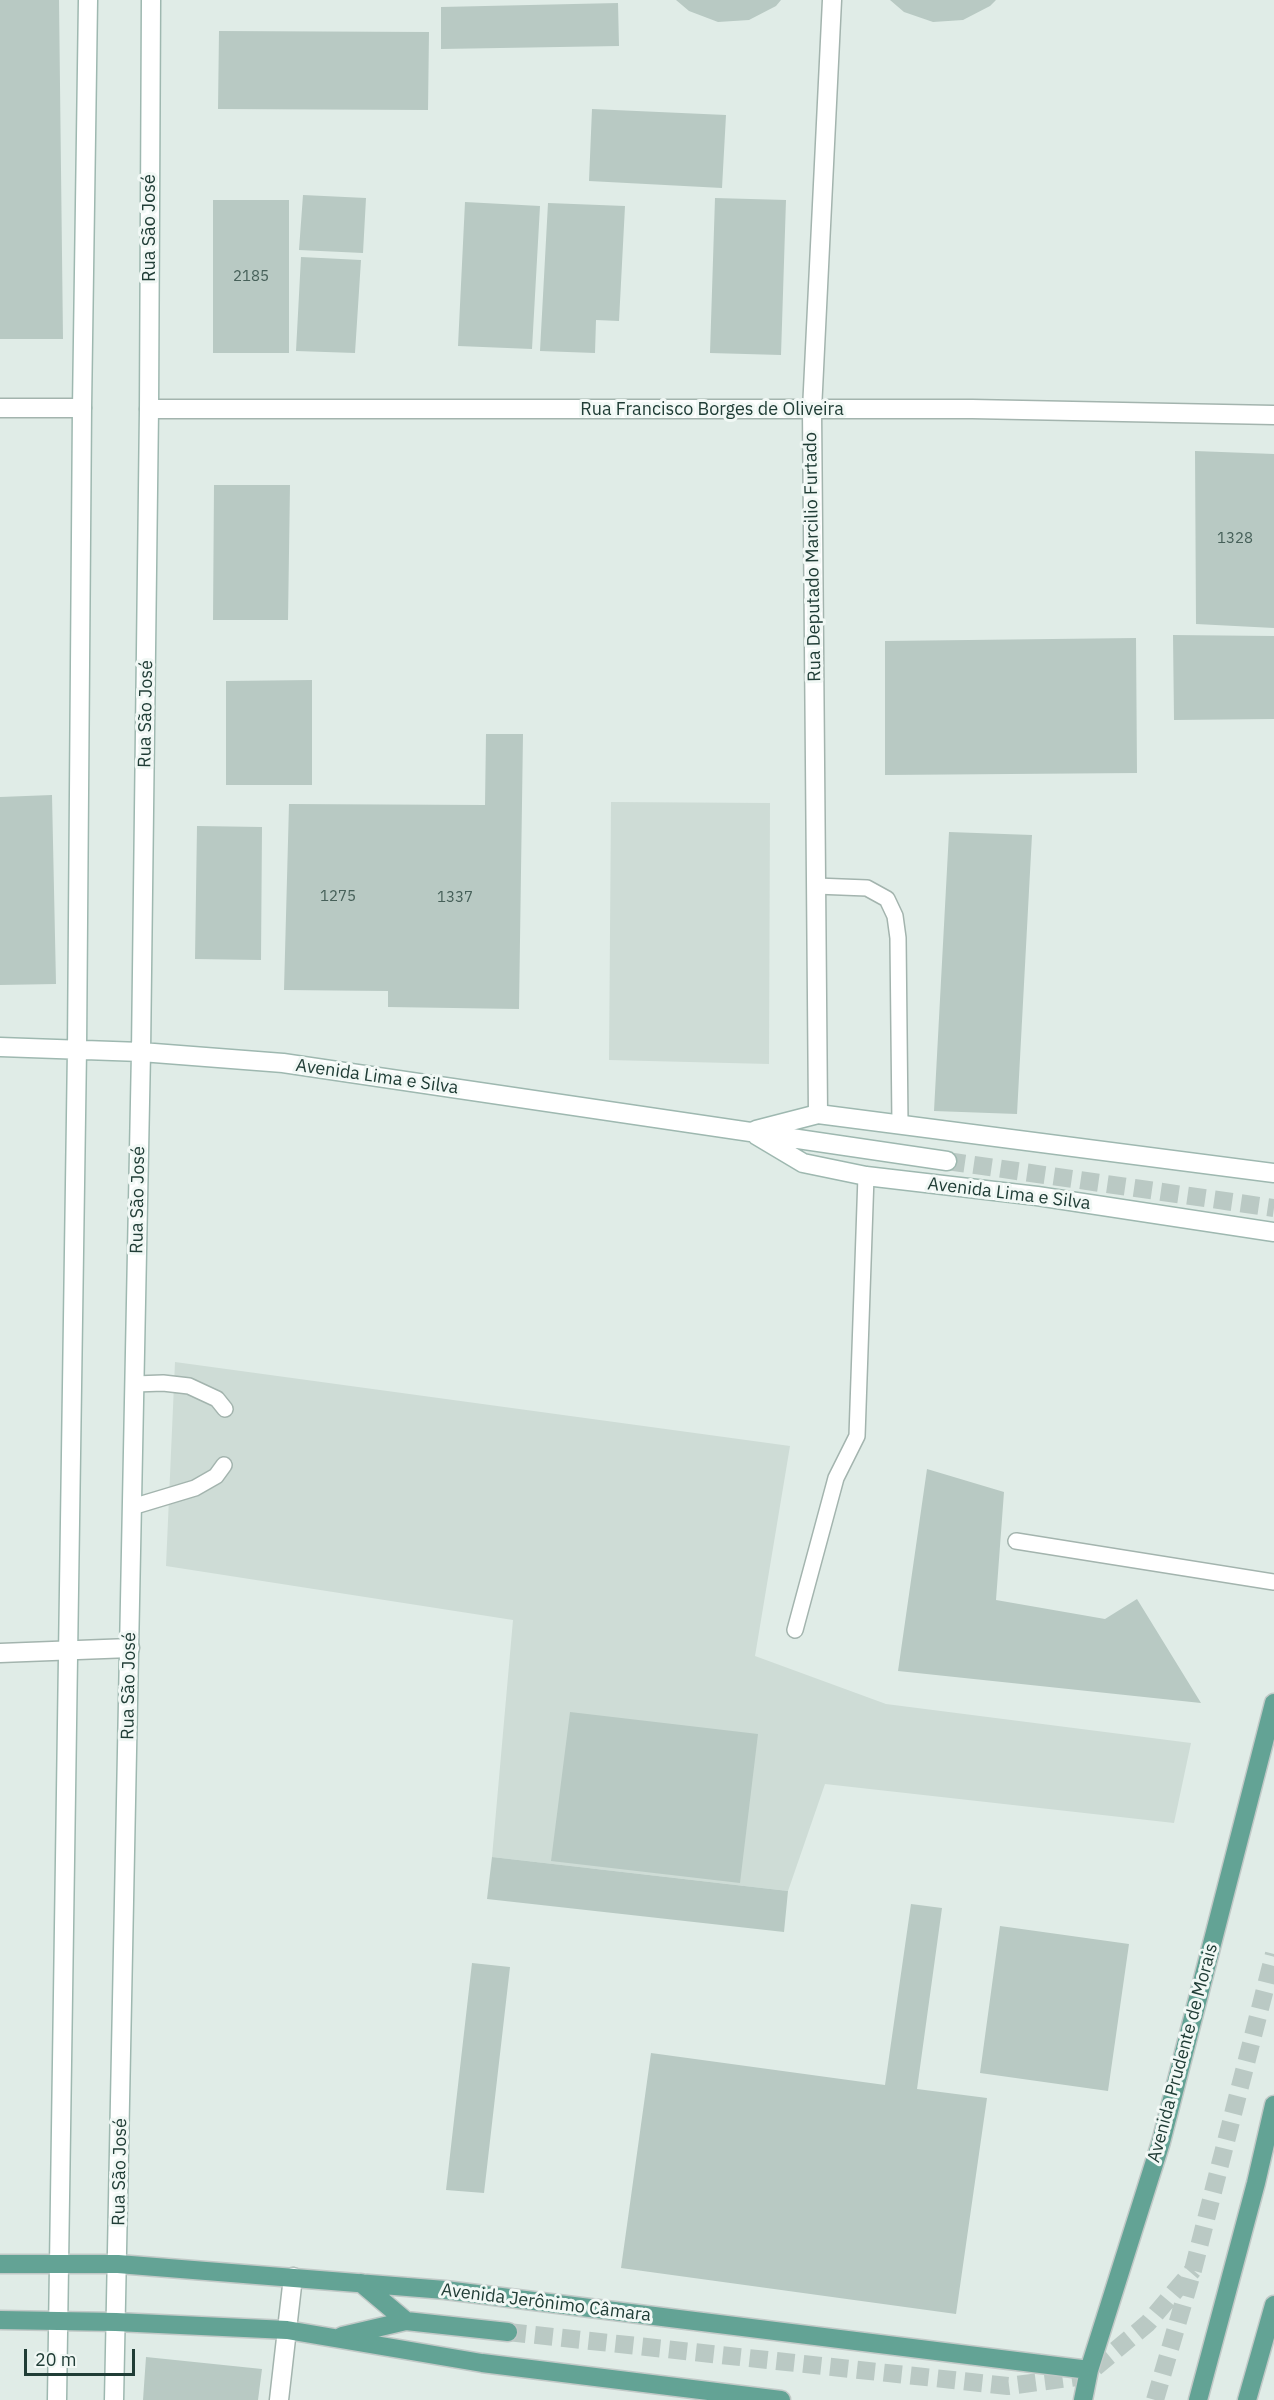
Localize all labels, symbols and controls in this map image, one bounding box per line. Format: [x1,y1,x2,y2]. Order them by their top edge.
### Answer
street label: Rua São José [139,174,161,282]
house number: 2185 [233,268,269,286]
street label: Rua Francisco Borges de Oliveira [580,399,844,421]
street label: Rua Deputado Marcilio Furtado [800,432,826,682]
house number: 1328 [1217,530,1253,548]
street label: Rua São José [134,660,158,768]
house number: 1275 [320,888,356,906]
house number: 1337 [437,889,473,907]
street label: Avenida Lima e Silva [294,1055,460,1099]
street label: Rua São José [126,1146,150,1254]
street label: Avenida Lima e Silva [926,1173,1092,1215]
street label: Rua São José [117,1632,141,1740]
street label: Avenida Prudente de Morais [1143,1941,1223,2165]
street label: Rua São José [108,2118,132,2226]
street label: Avenida Jerônimo Câmara [440,2279,652,2327]
scale bar [27,2337,138,2375]
text: 20 m [35,2348,77,2371]

